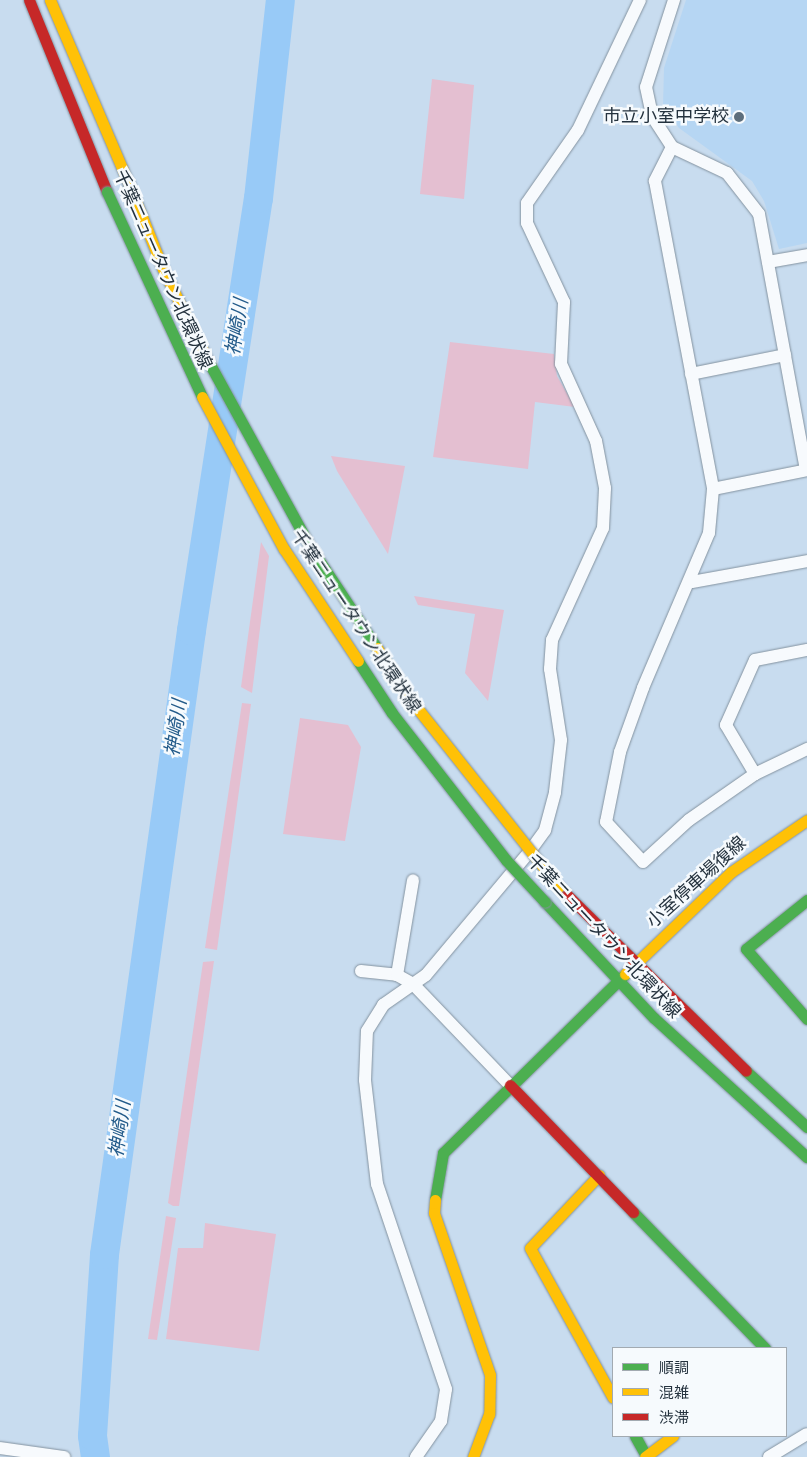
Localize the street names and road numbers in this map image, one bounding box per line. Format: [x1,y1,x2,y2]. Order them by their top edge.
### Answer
street label: 千葉ニュータウン北環状線 [108,167,216,373]
street label: 千葉ニュータウン北環状線 [286,526,424,718]
street label: 小室停車場復線 [643,833,751,933]
street label: 千葉ニュータウン北環状線 [521,851,685,1023]

